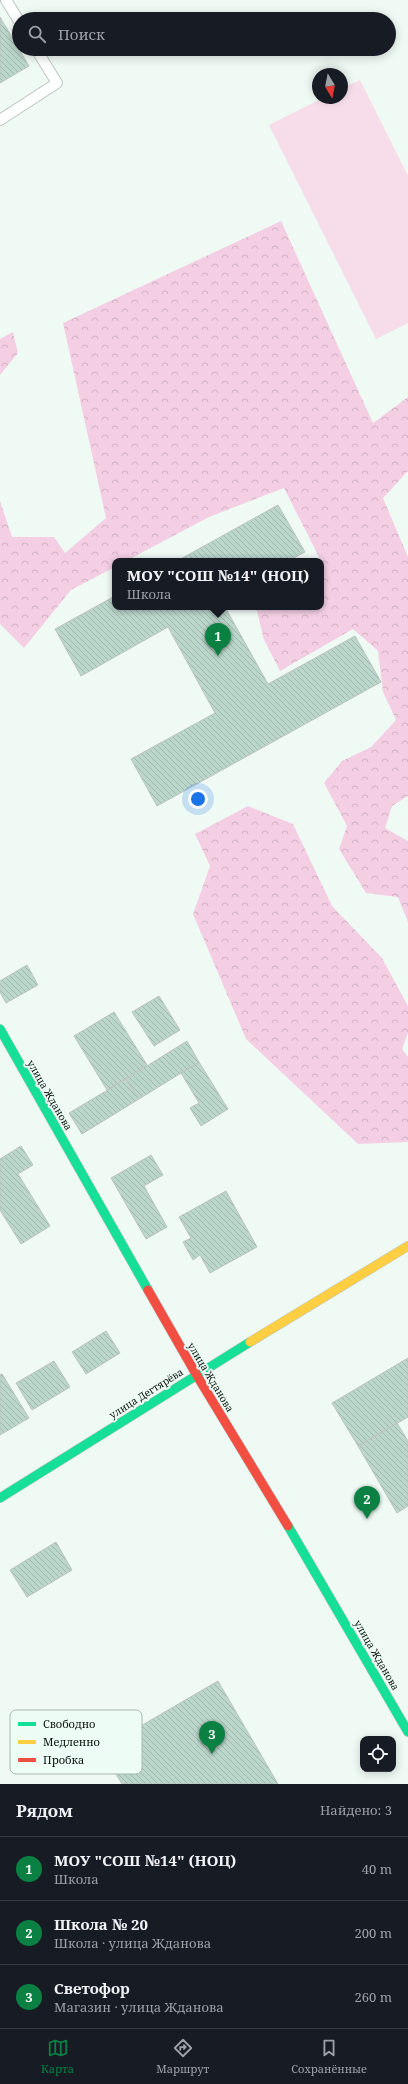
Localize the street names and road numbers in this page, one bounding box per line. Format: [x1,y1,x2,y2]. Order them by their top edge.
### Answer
street label: улица Жданова [24,1057,76,1133]
street label: улица Жданова [185,1340,237,1415]
street label: улица Дегтярёва [106,1364,186,1421]
street label: улица Жданова [351,1617,403,1693]

